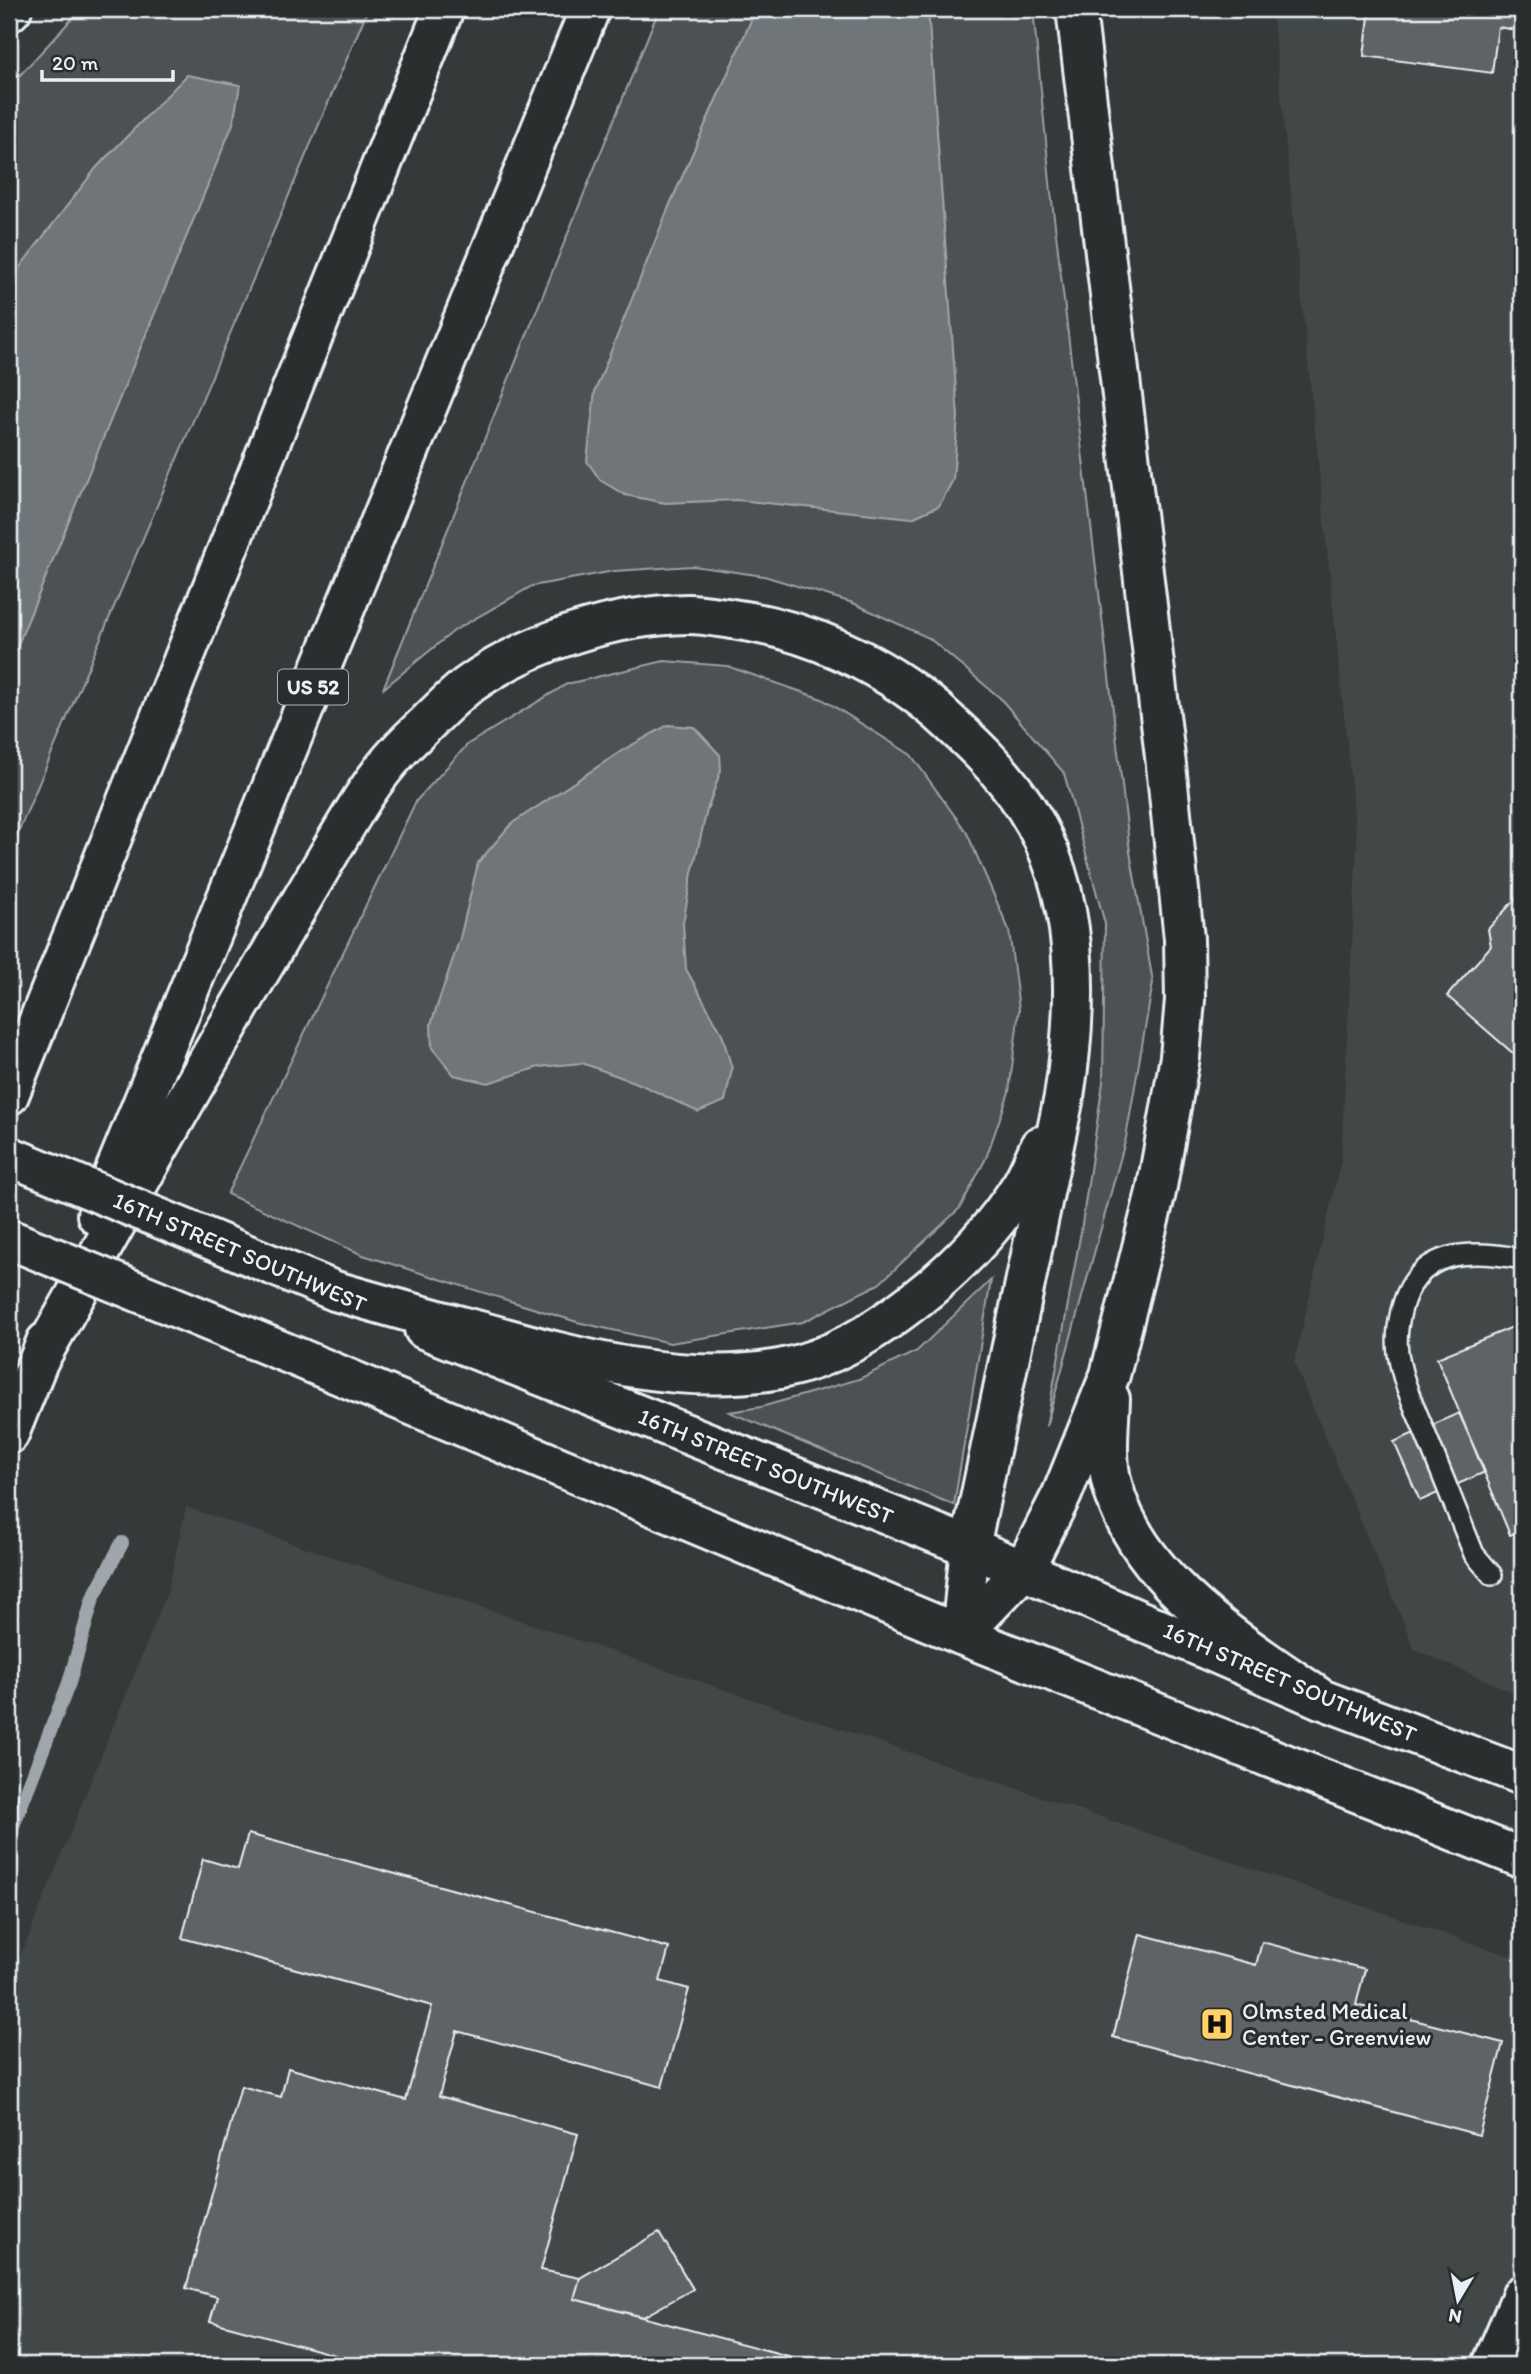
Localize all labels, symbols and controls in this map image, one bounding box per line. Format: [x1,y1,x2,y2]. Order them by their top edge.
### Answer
scale bar [42,38,173,82]
text: 20 m [52,50,99,75]
road number: US 52 [278,670,348,704]
street label: 16TH STREET SOUTHWEST [109,1186,371,1318]
street label: 16TH STREET SOUTHWEST [634,1402,898,1530]
street label: 16TH STREET SOUTHWEST [1159,1616,1421,1748]
place label: Olmsted Medical Center - Greenview [1242,1997,1431,2051]
hospital icon: Olmsted Medical Center - Greenview [1198,2005,1236,2043]
north arrow [1422,2266,1492,2336]
text: N [1447,2304,1463,2329]

